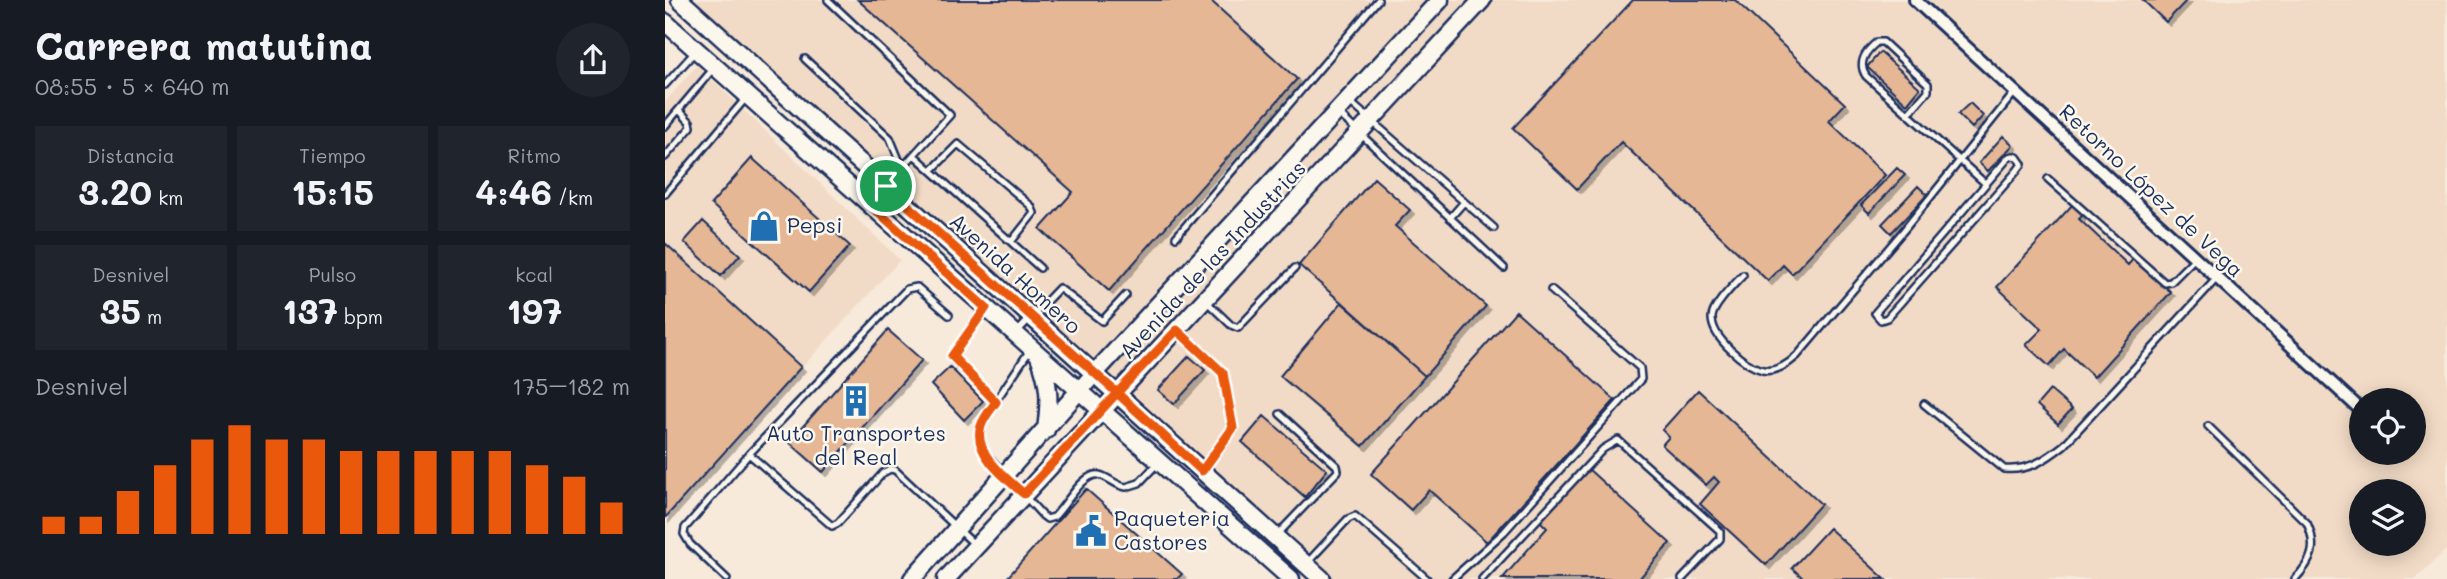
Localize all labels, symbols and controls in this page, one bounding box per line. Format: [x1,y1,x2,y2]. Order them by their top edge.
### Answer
text: Carrera matutina [35,20,373,70]
button: share [556,23,630,97]
text: 08:55 · 5 × 640 m [35,71,230,101]
street label: Retorno López de Vega [2054,97,2250,282]
text: Distancia [87,143,175,168]
text: Tiempo [299,143,366,168]
text: Ritmo [508,143,561,168]
street label: Avenida de las Industrias [1113,154,1311,364]
pin [856,156,916,216]
icon: arrive [867,167,905,205]
text: 3.20 [78,168,152,214]
text: 15:15 [291,168,374,214]
text: 4:46 [475,168,552,214]
text: km [152,185,183,210]
text: /km [552,185,593,210]
street label: Avenida Homero [945,207,1087,339]
shop icon: Pepsi [747,209,781,243]
place label: Pepsi [787,211,842,238]
text: Desnivel [92,262,169,287]
text: Pulso [309,262,356,287]
text: kcal [515,262,553,287]
text: 35 [99,287,141,333]
text: 137 [282,287,338,333]
text: 197 [506,287,562,333]
text: m [141,304,162,329]
text: bpm [338,304,383,329]
text: Desnivel [35,371,128,401]
text: 175–182 m [512,371,630,401]
building icon: Auto Transportes del Real [839,384,873,418]
map controls [2349,388,2426,556]
button: locate [2349,388,2426,465]
place label: Auto Transportes del Real [766,419,946,470]
button: layers [2349,479,2426,556]
place label: Paqueteria Castores [1114,504,1230,555]
public building icon: Paqueteria Castores [1074,514,1108,548]

